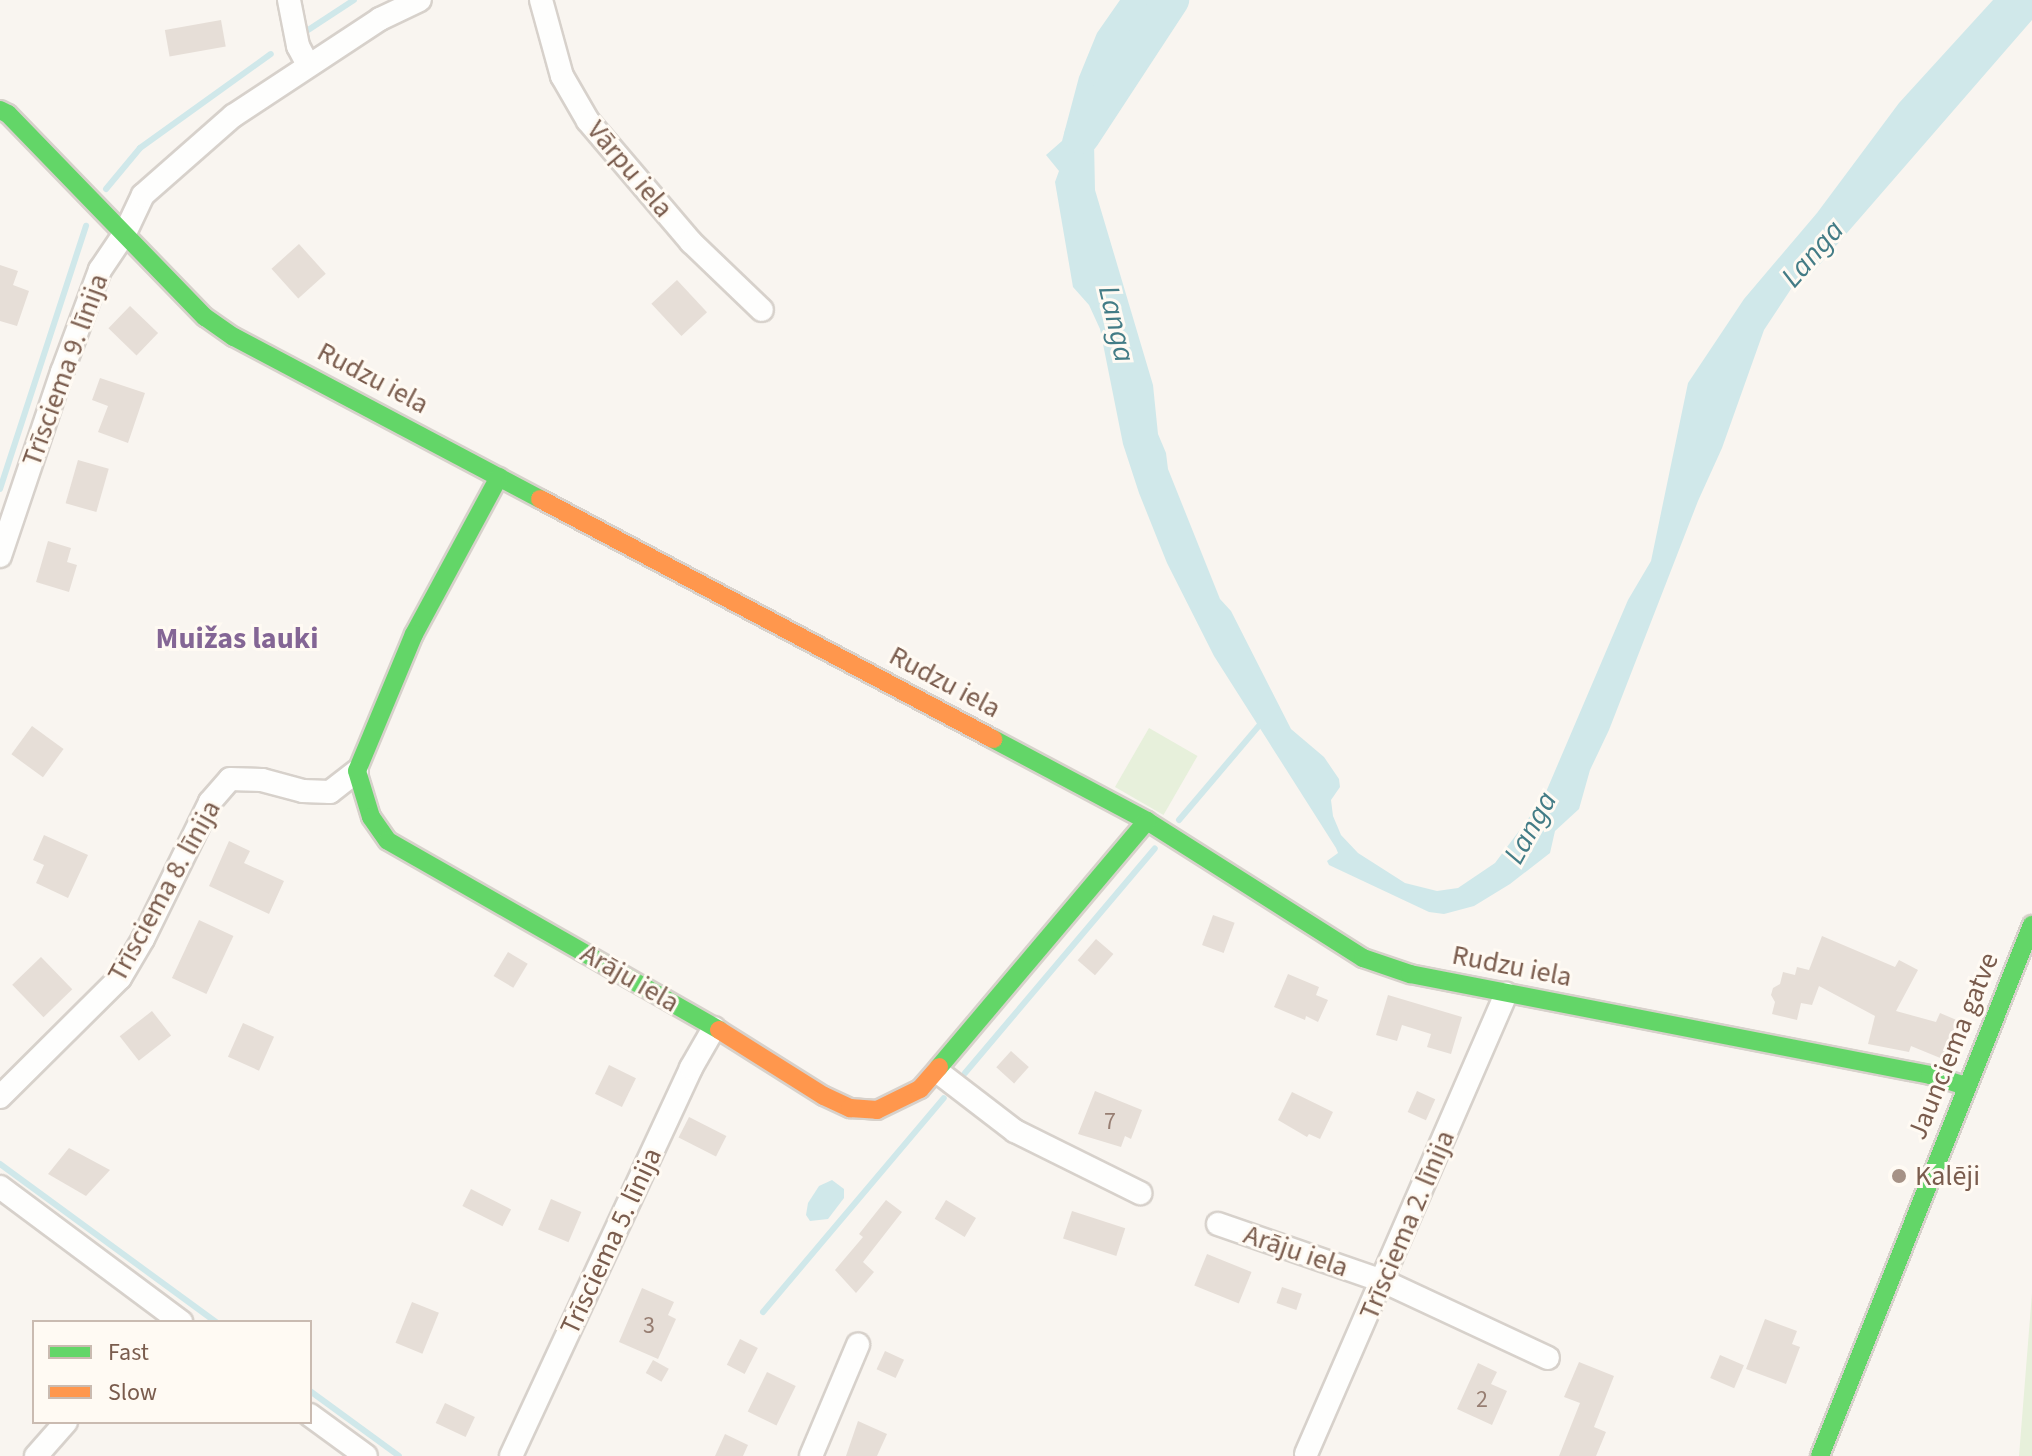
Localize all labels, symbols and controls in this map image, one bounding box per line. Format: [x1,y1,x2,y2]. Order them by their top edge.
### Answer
street label: Vārpu iela [580,114,680,224]
water label: Langa [1774,213,1852,295]
street label: Trīsciema 9. līnija [15,269,115,471]
water label: Langa [1090,282,1142,366]
street label: Rudzu iela [312,335,434,421]
district label: Muižas lauki [156,621,318,657]
street label: Rudzu iela [884,639,1006,725]
water label: Langa [1497,785,1565,871]
street label: Trīsciema 8. līnija [100,794,228,988]
street label: Arāju iela [575,936,685,1020]
street label: Rudzu iela [1449,938,1575,994]
street label: Jaunciema gatve [1900,948,2006,1144]
house number: 7 [1104,1108,1116,1136]
street label: Trīsciema 2. līnija [1352,1125,1462,1325]
street label: Trīsciema 5. līnija [553,1142,669,1340]
place label: Kalēji [1915,1159,1980,1193]
marker: Kalēji [1890,1167,1908,1185]
street label: Arāju iela [1239,1218,1353,1284]
house number: 3 [643,1312,655,1340]
legend [32,1320,312,1424]
text: Fast [108,1335,149,1370]
text: Slow [108,1375,157,1410]
house number: 2 [1476,1386,1488,1414]

